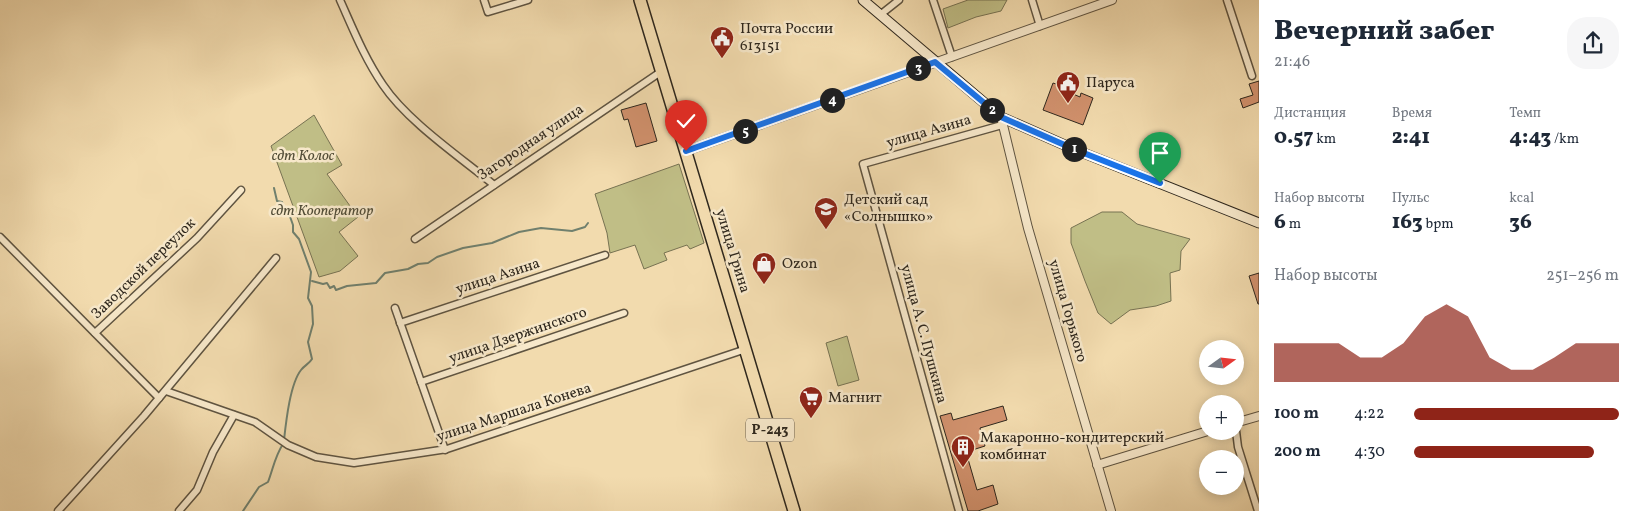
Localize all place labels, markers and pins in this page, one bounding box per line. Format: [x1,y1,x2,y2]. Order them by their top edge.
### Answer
place label: Почта России 613151 [740,19,833,57]
public building icon: Почта России 613151 [709,25,735,59]
pin: 3 [906,56,930,80]
public building icon: Паруса [1055,70,1081,104]
place label: Паруса [1086,73,1135,94]
pin: 4 [820,88,844,112]
pin: 2 [980,98,1004,122]
pin [665,100,707,151]
pin: 5 [732,118,758,144]
pin [1139,132,1181,183]
pin: 1 [1062,136,1086,162]
place label: Детский сад «Солнышко» [844,190,933,228]
school or university icon: Детский сад «Солнышко» [813,196,839,230]
shop icon: Ozon [751,251,777,285]
place label: Ozon [782,254,817,275]
supermarket icon: Магнит [798,385,824,419]
place label: Магнит [828,388,882,409]
place label: Макаронно-кондитерский комбинат [980,428,1164,466]
building icon: Макаронно-кондитерский комбинат [950,434,976,468]

